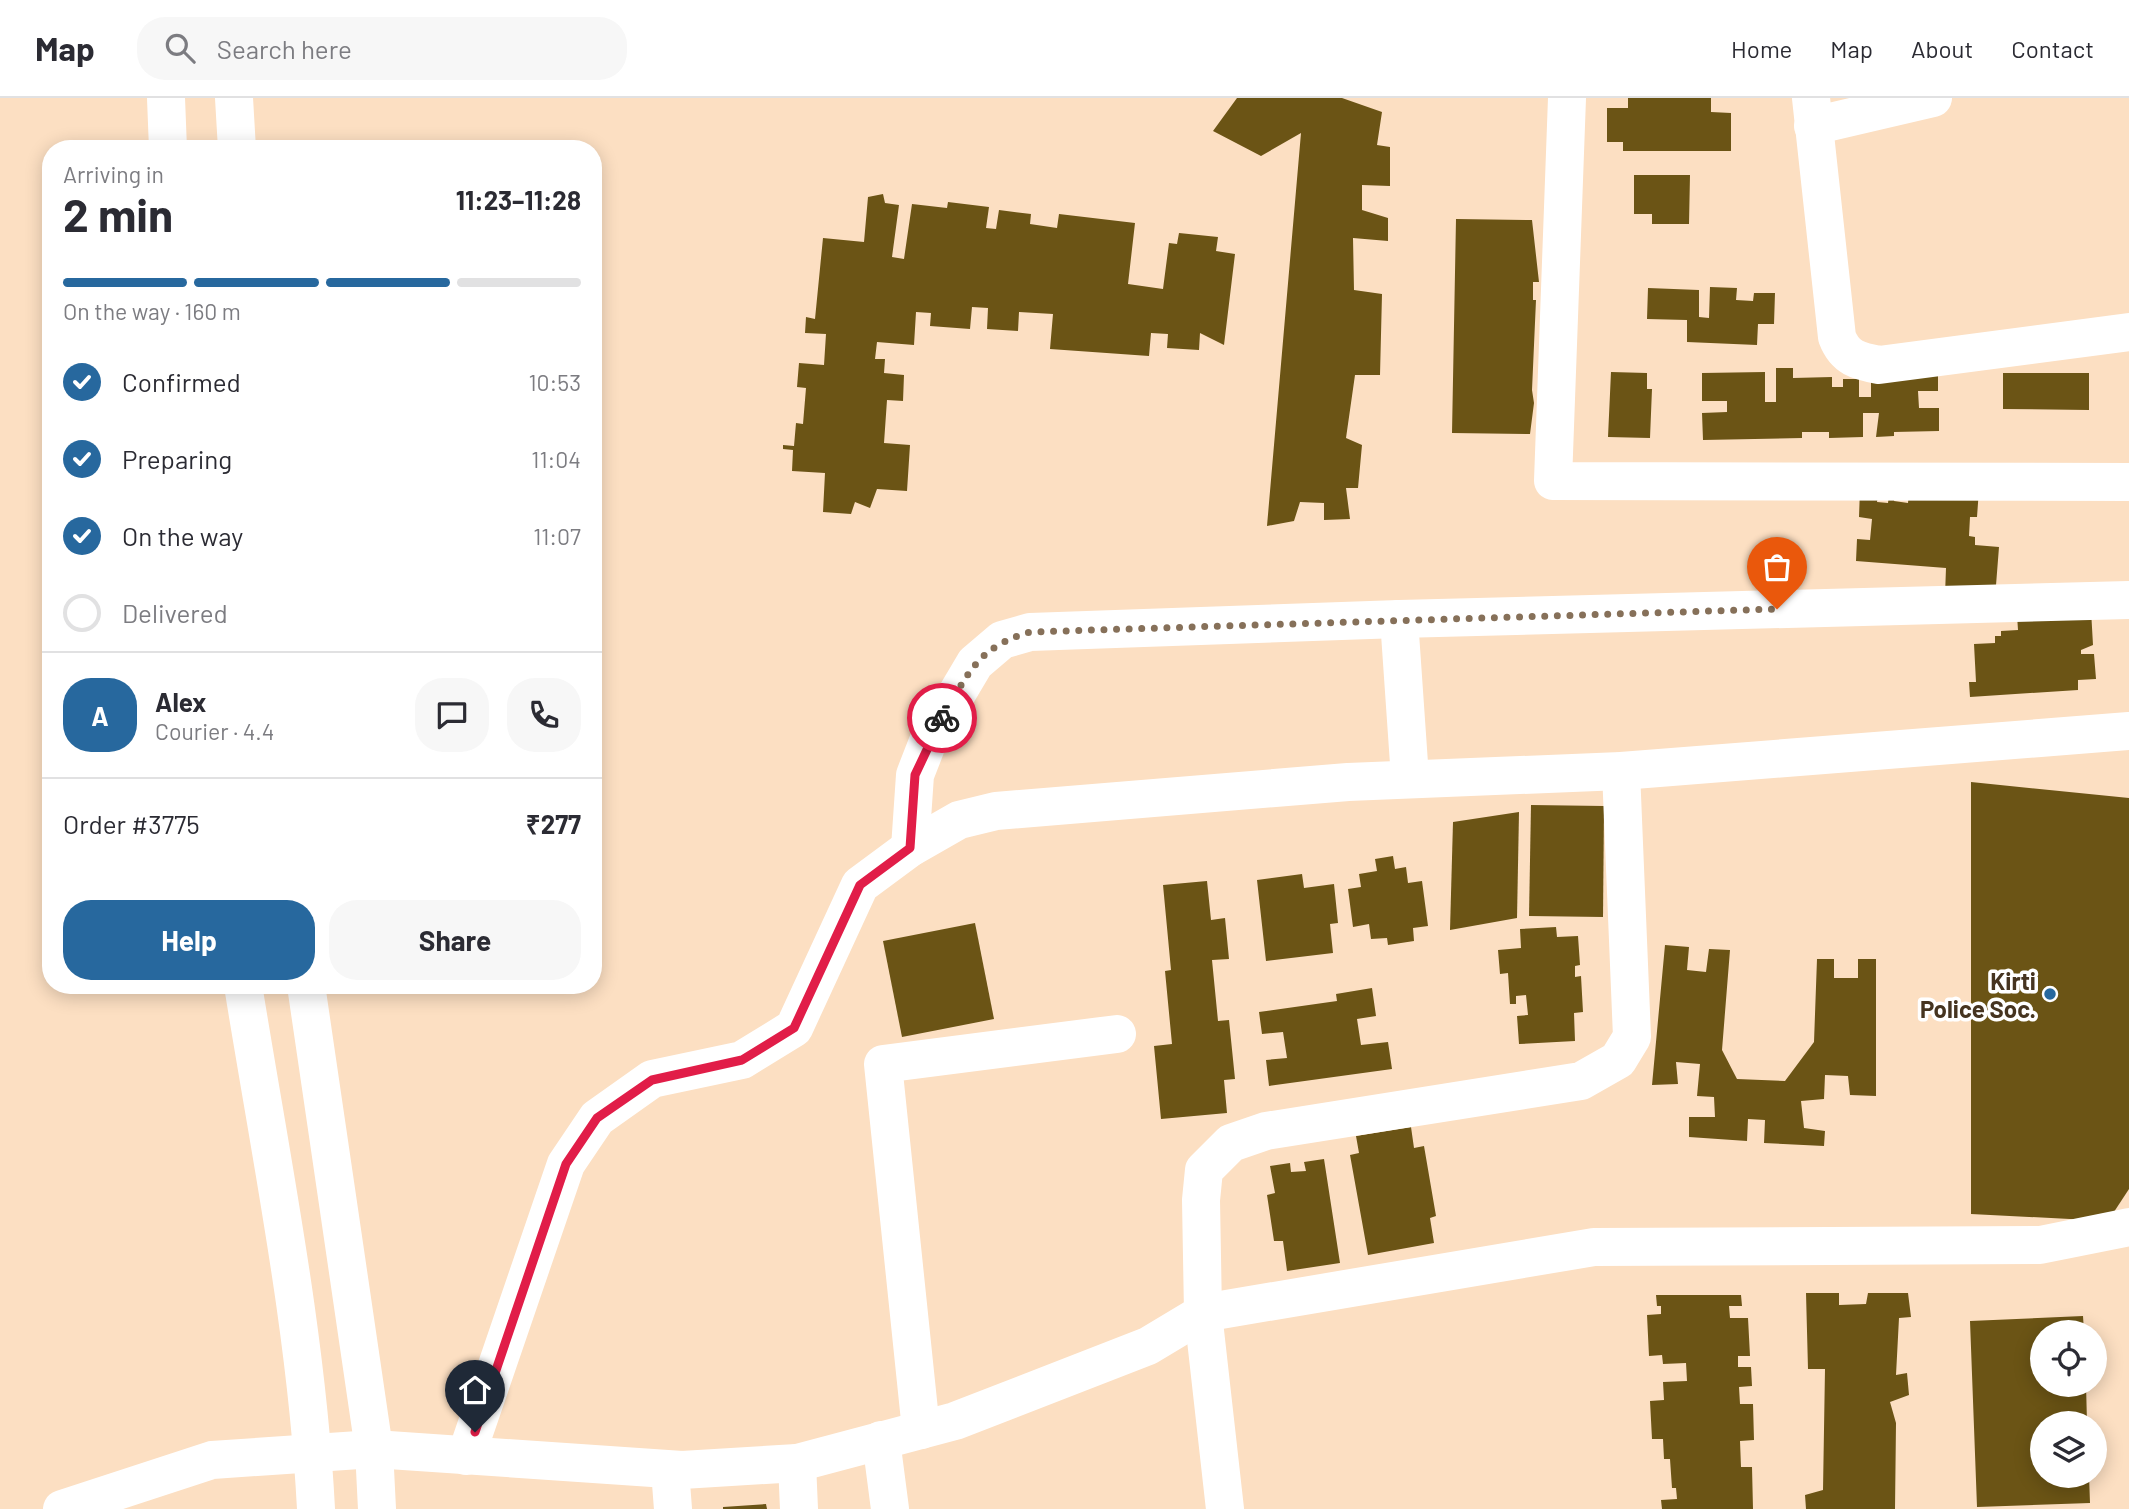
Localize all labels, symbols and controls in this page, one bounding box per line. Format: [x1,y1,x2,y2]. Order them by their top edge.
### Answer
search box [137,17,627,80]
text: Map [35,28,95,68]
icon: search [161,29,199,67]
text: Search here [217,33,352,64]
text: Home [1731,34,1792,63]
text: Map [1830,34,1873,63]
text: About [1911,34,1973,63]
text: Contact [2011,34,2094,63]
text: Arriving in [63,160,164,188]
text: 11:23–11:28 [456,184,581,215]
text: 2 min [63,186,173,241]
text: On the way · 160 m [63,297,241,325]
icon: check [63,363,101,401]
text: Confirmed [122,366,241,397]
text: 10:53 [528,368,581,396]
icon: check [63,440,101,478]
text: Preparing [122,443,232,474]
text: 11:04 [531,445,581,473]
icon: check [63,517,101,555]
text: On the way [122,520,243,551]
text: 11:07 [533,522,581,550]
pin [1747,537,1807,609]
icon: bag [1758,548,1796,586]
text: Delivered [122,597,228,628]
button: chat [415,678,489,752]
button: phone [507,678,581,752]
courier [907,683,977,753]
text: Alex [155,686,206,717]
icon: bike [923,699,961,737]
text: A [91,700,109,731]
text: Courier · 4.4 [155,717,274,745]
text: Order #3775 [63,808,200,839]
text: ₹277 [526,808,581,839]
button: Help [63,900,315,980]
button: Share [329,900,581,980]
place label: Kirti Police Soc. [1920,966,2036,1023]
marker: Kirti Police Soc. [2042,986,2058,1002]
map controls [2030,1320,2107,1488]
button: locate [2030,1320,2107,1397]
pin [445,1360,505,1432]
icon: home [456,1371,494,1409]
button: layers [2030,1411,2107,1488]

